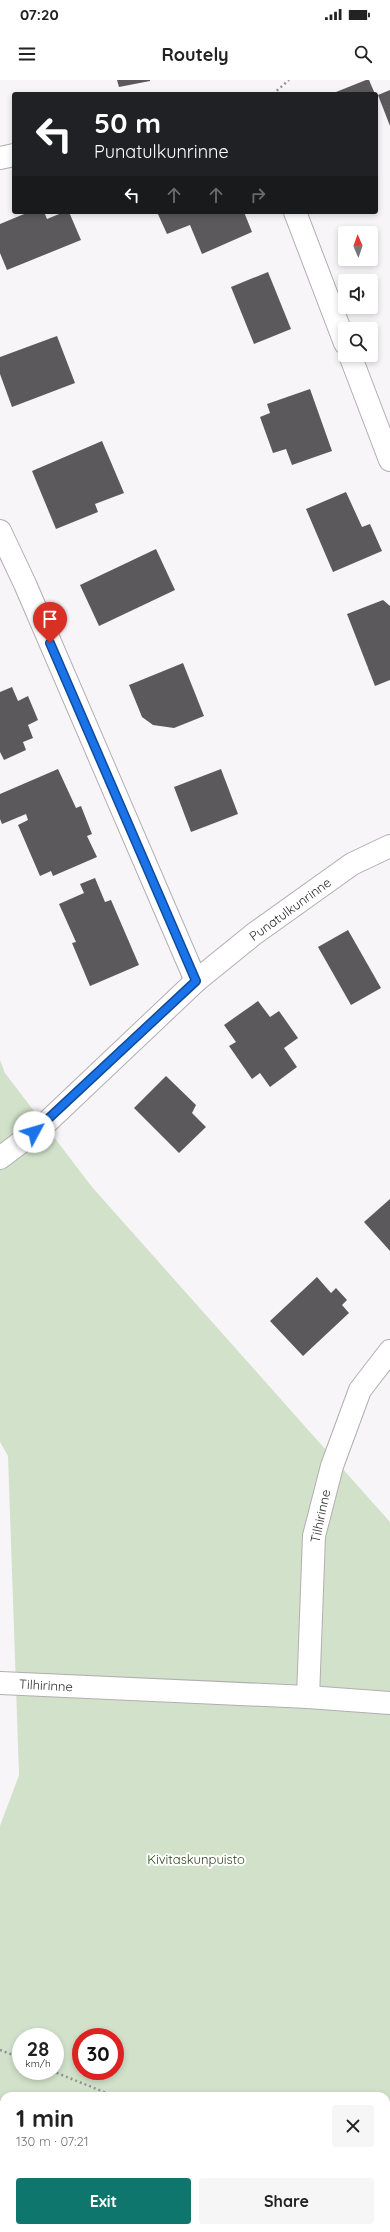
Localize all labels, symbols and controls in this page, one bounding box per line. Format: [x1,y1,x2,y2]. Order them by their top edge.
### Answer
text: 07:20 [20,5,59,24]
icon: menu [16,43,38,65]
text: Routely [161,43,229,66]
icon: search [352,43,374,65]
text: 50 m [94,105,161,140]
icon: left [28,108,80,160]
text: Punatulkunrinne [94,140,229,163]
icon: left [121,184,143,206]
icon: ahead [163,184,185,206]
icon: ahead [205,184,227,206]
icon: right [247,184,269,206]
north arrow [338,226,378,266]
map controls [338,226,378,362]
button: sound [338,274,378,314]
button: search [338,322,378,362]
pin [33,602,67,643]
icon: arrive [39,608,61,630]
street label: Punatulkunrinne [246,874,334,944]
position arrow [13,1111,55,1153]
street label: Tilhirinne [307,1488,333,1544]
street label: Tilhirinne [19,1676,73,1694]
park label: Kivitaskunpuisto [147,1851,245,1867]
speed limit sign: 30 [72,2028,124,2080]
text: 28 [27,2036,49,2061]
text: km/h [25,2057,51,2070]
text: 1 min [16,2103,74,2133]
button: close [332,2105,374,2147]
text: 130 m · 07:21 [16,2133,89,2149]
button: Exit [16,2178,191,2224]
button: Share [199,2178,374,2224]

